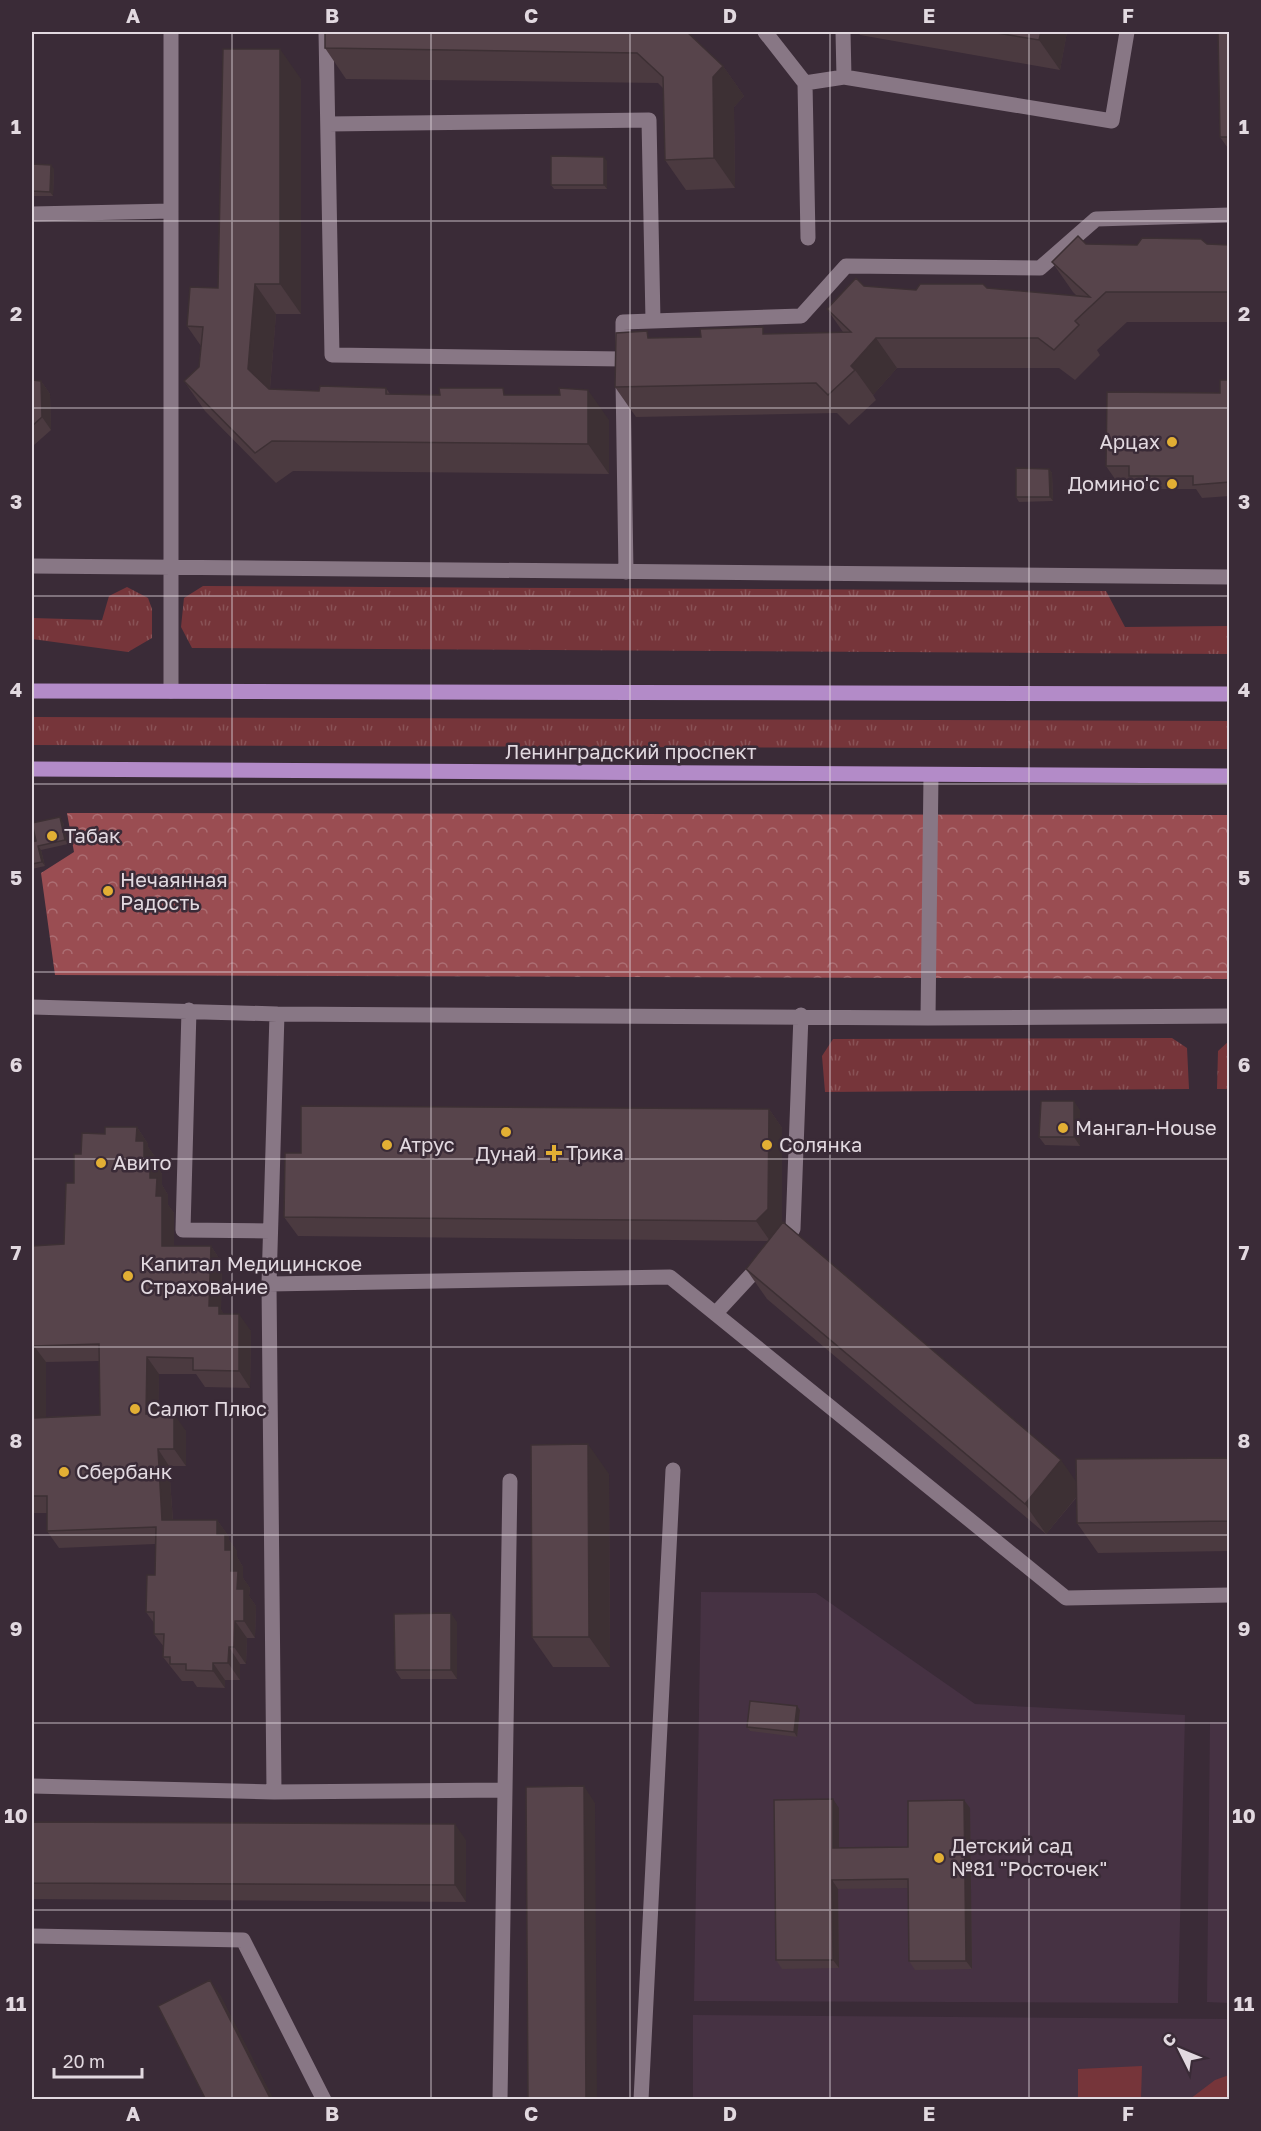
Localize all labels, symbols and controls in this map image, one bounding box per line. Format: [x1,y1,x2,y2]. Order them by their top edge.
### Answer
text: A [126,3,140,27]
text: B [325,3,339,27]
text: C [524,3,538,27]
text: D [723,3,737,27]
text: E [923,3,935,27]
text: F [1122,3,1134,27]
text: 1 [11,114,21,138]
text: 1 [1239,114,1249,138]
text: 2 [10,301,22,325]
text: 2 [1238,301,1250,325]
place label: Арцах [1099,429,1160,453]
marker: Арцах [1165,435,1179,449]
place label: Домино'c [1068,471,1160,495]
marker: Домино'c [1165,477,1179,491]
text: 3 [10,489,22,513]
text: 3 [1238,489,1250,513]
text: 4 [10,677,22,701]
text: 4 [1238,677,1250,701]
street label: Ленинградский проспект [505,739,757,763]
place label: Табак [64,823,121,847]
marker: Табак [45,829,59,843]
text: 5 [10,865,22,889]
text: 5 [1238,865,1250,889]
place label: Нечаянная Радость [120,867,228,914]
marker: Нечаянная Радость [101,884,115,898]
text: 6 [10,1052,22,1076]
text: 6 [1238,1052,1250,1076]
place label: Мангал-House [1075,1115,1217,1139]
marker: Мангал-House [1056,1121,1070,1135]
marker: Дунай [499,1125,513,1139]
place label: Атрус [399,1132,455,1156]
place label: Солянка [779,1132,862,1156]
marker: Атрус [380,1138,394,1152]
marker: Солянка [760,1138,774,1152]
place label: Трика [566,1140,624,1164]
place label: Дунай [475,1141,537,1165]
marker: Трика [547,1146,561,1160]
place label: Авито [113,1150,172,1174]
marker: Авито [94,1156,108,1170]
text: 7 [11,1240,22,1264]
text: 7 [1239,1240,1250,1264]
place label: Капитал Медицинское Страхование [140,1251,362,1298]
marker: Капитал Медицинское Страхование [121,1269,135,1283]
place label: Салют Плюс [147,1396,267,1420]
marker: Салют Плюс [128,1402,142,1416]
text: 8 [10,1428,22,1452]
text: 8 [1238,1428,1250,1452]
place label: Сбербанк [76,1459,172,1483]
marker: Сбербанк [57,1465,71,1479]
text: 9 [10,1616,22,1640]
text: 9 [1238,1616,1250,1640]
text: 10 [4,1803,28,1827]
text: 10 [1232,1803,1256,1827]
place label: Детский сад №81 "Росточек" [951,1833,1107,1880]
marker: Детский сад №81 "Росточек" [932,1851,946,1865]
text: 11 [6,1991,26,2015]
text: 11 [1234,1991,1254,2015]
north arrow [1150,2020,1210,2080]
text: С [1158,2029,1180,2051]
scale bar [54,2041,142,2079]
text: 20 m [63,2050,105,2072]
text: A [126,2101,140,2125]
text: B [325,2101,339,2125]
text: C [524,2101,538,2125]
text: D [723,2101,737,2125]
text: E [923,2101,935,2125]
text: F [1122,2101,1134,2125]

